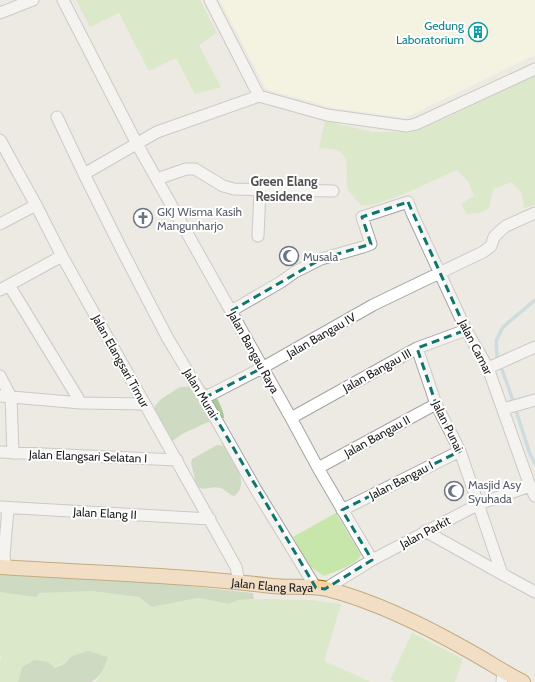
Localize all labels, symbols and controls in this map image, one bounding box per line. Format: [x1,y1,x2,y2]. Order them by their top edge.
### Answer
place label: Gedung Laboratorium [396,18,465,47]
building icon: Gedung Laboratorium [467,21,489,43]
district label: Green Elang Residence [250,173,318,204]
place label: GKJ Wisma Kasih Mangunharjo [157,204,242,233]
church icon: GKJ Wisma Kasih Mangunharjo [132,207,154,229]
mosque icon: Musala [278,245,300,267]
place label: Musala [303,249,338,264]
street label: Jalan Bangau Raya [225,307,283,396]
street label: Jalan Bangau IV [283,309,359,361]
street label: Jalan Elangsari Timur [89,311,153,410]
street label: Jalan Camar [455,316,496,377]
street label: Jalan Bangau III [339,345,414,396]
street label: Jalan Murai [180,365,221,420]
street label: Jalan Punai [429,397,467,454]
street label: Jalan Bangau II [340,412,413,461]
street label: Jalan Elangsari Selatan I [28,446,147,466]
street label: Jalan Bangau I [365,457,436,503]
place label: Masjid Asy Syuhada [468,477,521,506]
mosque icon: Masjid Asy Syuhada [443,480,465,502]
street label: Jalan Elang II [72,504,137,522]
street label: Jalan Parkit [396,512,453,552]
street label: Jalan Elang Raya [230,574,314,595]

